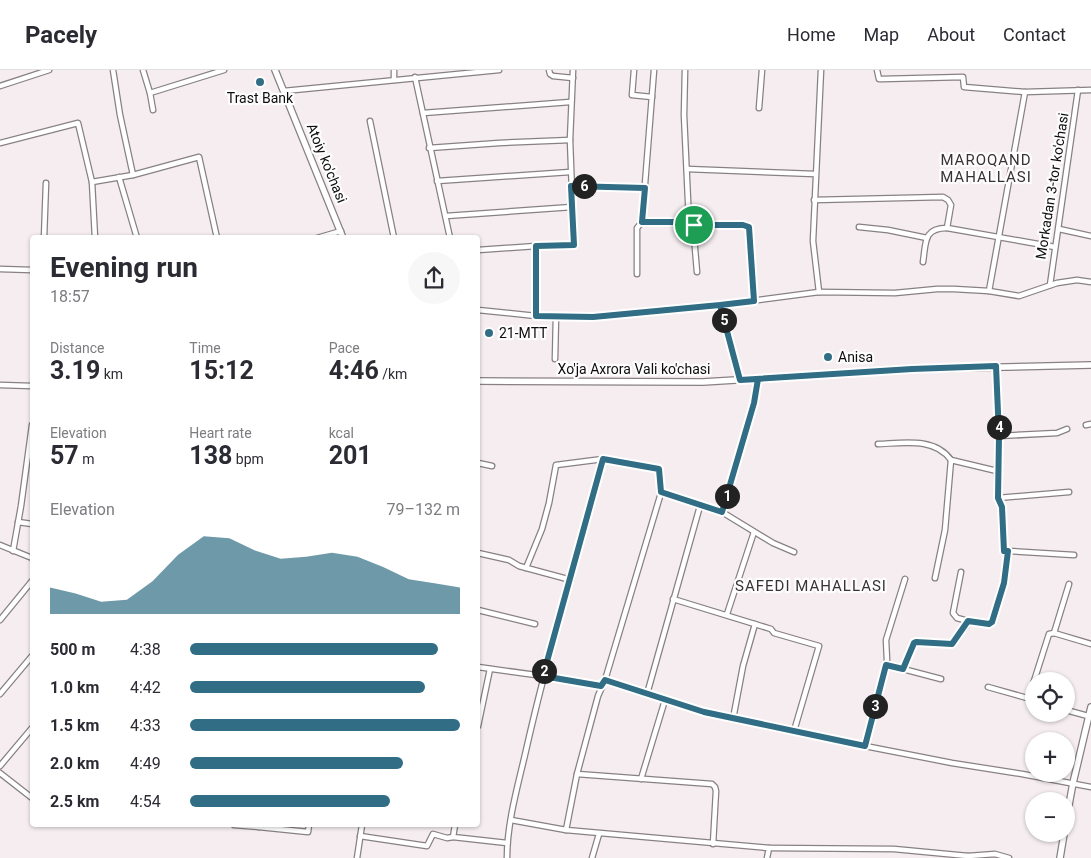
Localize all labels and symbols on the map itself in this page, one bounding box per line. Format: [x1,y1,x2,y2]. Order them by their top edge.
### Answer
marker: Trast Bank [254,76,266,88]
place label: Trast Bank [227,90,294,106]
street label: Morkadan 3-tor ko'chasi [1033,112,1071,260]
street label: Atoiy ko'chasi [304,121,350,205]
district label: MAROQAND MAHALLASI [940,151,1032,186]
pin: 6 [572,174,596,198]
pin [673,204,715,246]
pin: 5 [712,308,736,332]
place label: 21-MTT [499,325,548,341]
marker: 21-MTT [483,327,495,339]
place label: Anisa [838,349,873,365]
marker: Anisa [822,351,834,363]
street label: Xo'ja Axrora Vali ko'chasi [558,361,710,377]
pin: 4 [986,414,1012,440]
pin: 1 [714,484,740,508]
district label: SAFEDI MAHALLASI [735,577,887,595]
pin: 2 [532,658,556,684]
pin: 3 [862,694,888,718]

